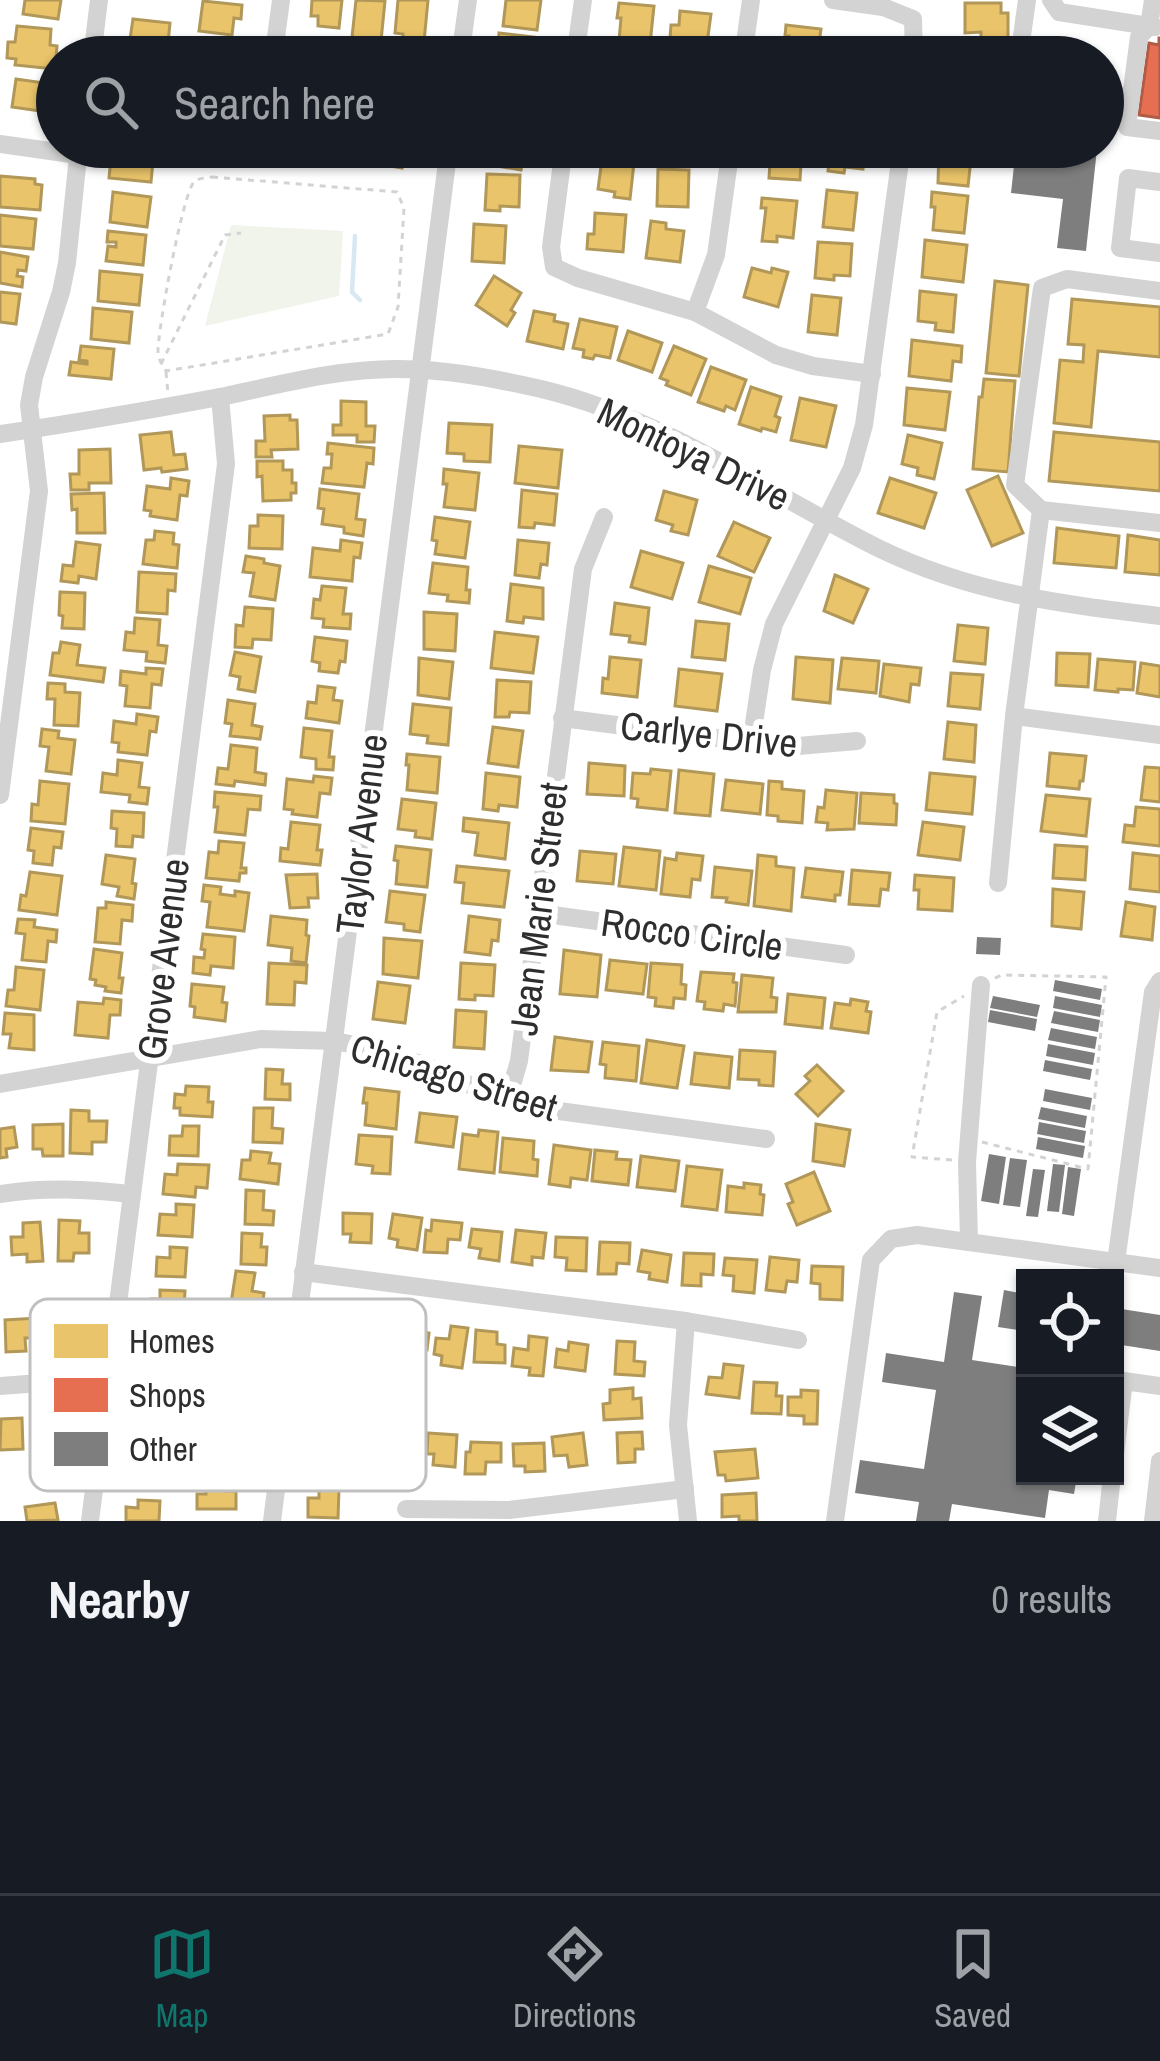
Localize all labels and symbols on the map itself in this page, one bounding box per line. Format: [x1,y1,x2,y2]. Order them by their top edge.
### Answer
street label: Montoya Drive [589,385,799,523]
street label: Carlye Drive [618,699,800,769]
street label: Taylor Avenue [323,731,399,937]
street label: Jean Marie Street [497,780,579,1038]
street label: Grove Avenue [125,856,201,1062]
street label: Rocco Circle [598,896,786,972]
street label: Chicago Street [344,1021,564,1133]
legend [30,1299,426,1491]
text: Homes [129,1319,215,1363]
text: Shops [129,1373,206,1417]
text: Other [129,1427,197,1471]

